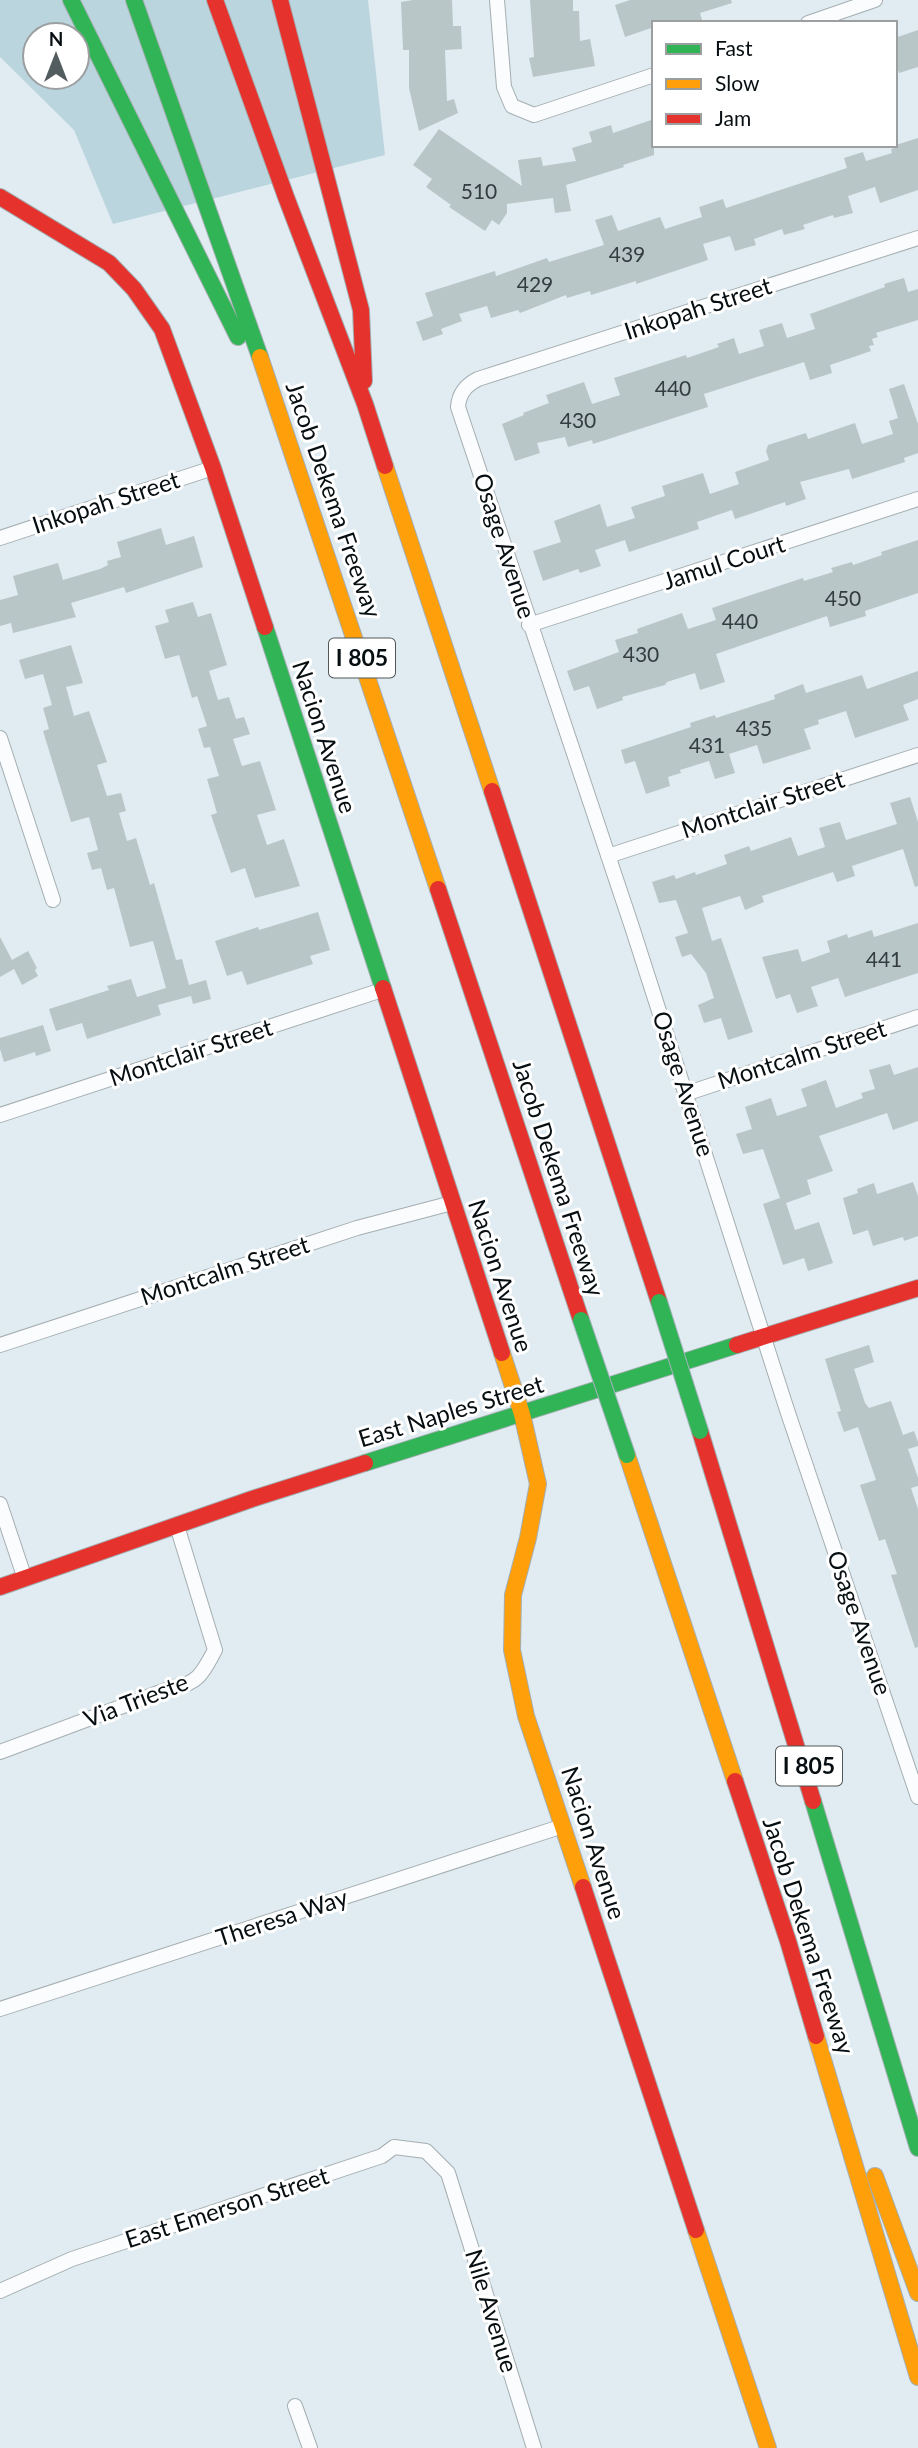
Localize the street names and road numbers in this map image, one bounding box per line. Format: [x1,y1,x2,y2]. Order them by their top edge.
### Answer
street label: Inkopah Street [620,270,775,345]
street label: Jacob Dekema Freeway [280,378,389,622]
street label: Inkopah Street [28,464,183,539]
street label: Osage Avenue [468,469,543,622]
street label: Jamul Court [659,528,789,595]
road number: I 805 [329,638,395,678]
street label: Nacion Avenue [287,656,364,817]
street label: Montclair Street [677,763,848,844]
street label: Osage Avenue [647,1007,722,1160]
street label: Montclair Street [105,1011,276,1092]
street label: Montcalm Street [714,1013,890,1094]
street label: Jacob Dekema Freeway [507,1055,612,1300]
street label: Nacion Avenue [463,1195,540,1356]
street label: Montcalm Street [137,1229,313,1310]
street label: East Naples Street [354,1368,547,1453]
street label: Osage Avenue [822,1546,899,1699]
street label: Via Trieste [79,1666,192,1733]
road number: I 805 [776,1746,842,1786]
street label: Nacion Avenue [556,1762,633,1923]
street label: Jacob Dekema Freeway [757,1813,862,2058]
street label: Theresa Way [212,1881,352,1951]
street label: East Emerson Street [121,2160,332,2253]
street label: Nile Avenue [460,2246,525,2376]

